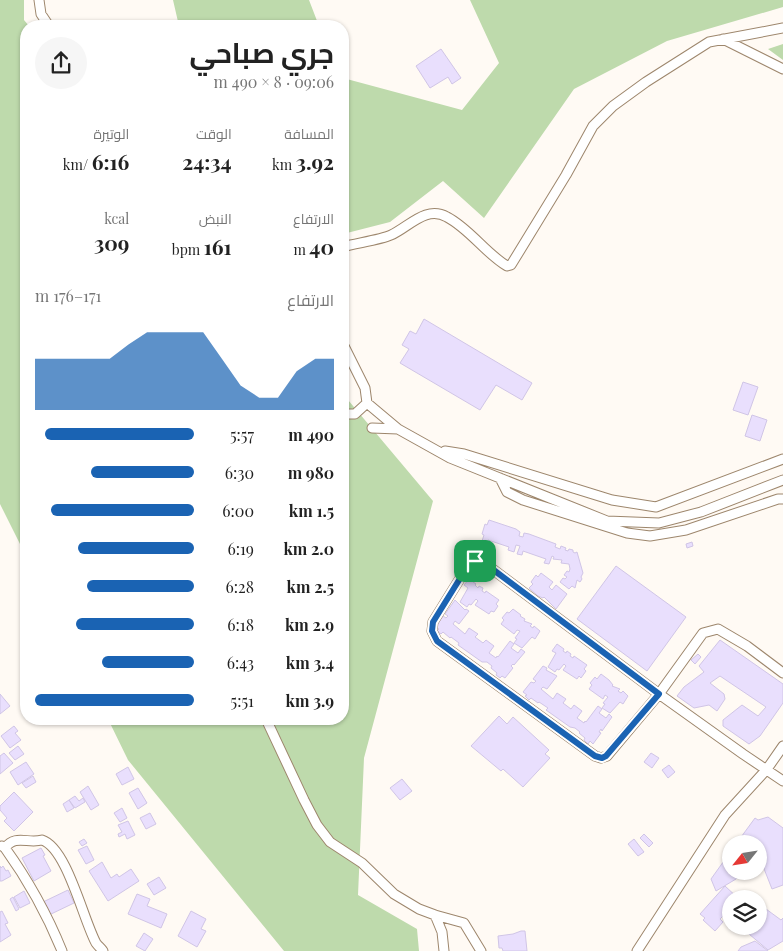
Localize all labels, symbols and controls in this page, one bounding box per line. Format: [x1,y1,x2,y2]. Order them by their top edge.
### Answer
text: جري صباحي [189,33,334,70]
button: share [35,37,87,89]
text: 09:06 · 8 × 490 m [214,71,334,92]
text: الوتيرة [93,124,129,143]
text: الوقت [196,124,232,143]
text: المسافة [284,124,334,143]
text: 6:16 [92,147,129,175]
text: 24:34 [182,147,232,175]
text: 3.92 [296,147,334,175]
text: /km [63,155,92,174]
text: km [272,155,296,174]
text: kcal [104,209,129,228]
text: النبض [199,209,232,228]
text: الارتفاع [293,209,334,228]
text: 309 [94,228,129,256]
text: 161 [204,232,232,260]
text: 40 [309,232,334,260]
text: bpm [172,240,204,259]
text: m [293,240,309,259]
text: 171–176 m [35,285,101,306]
text: الارتفاع [287,289,334,310]
text: 5:57 [230,424,254,445]
text: 490 m [288,424,334,445]
text: 6:30 [225,462,254,483]
text: 980 m [288,462,334,483]
text: 6:00 [222,500,254,521]
text: 1.5 km [289,500,334,521]
text: 6:19 [227,538,254,559]
text: 2.0 km [283,538,334,559]
pin [454,540,496,582]
icon: arrive [461,547,489,575]
text: 6:28 [225,576,254,597]
text: 2.5 km [287,576,334,597]
text: 6:18 [227,614,254,635]
text: 2.9 km [285,614,334,635]
text: 6:43 [227,652,254,673]
text: 3.4 km [286,652,334,673]
text: 5:51 [231,690,254,711]
text: 3.9 km [286,690,334,711]
north arrow [722,835,768,880]
map controls [722,835,767,935]
button: layers [722,890,767,935]

